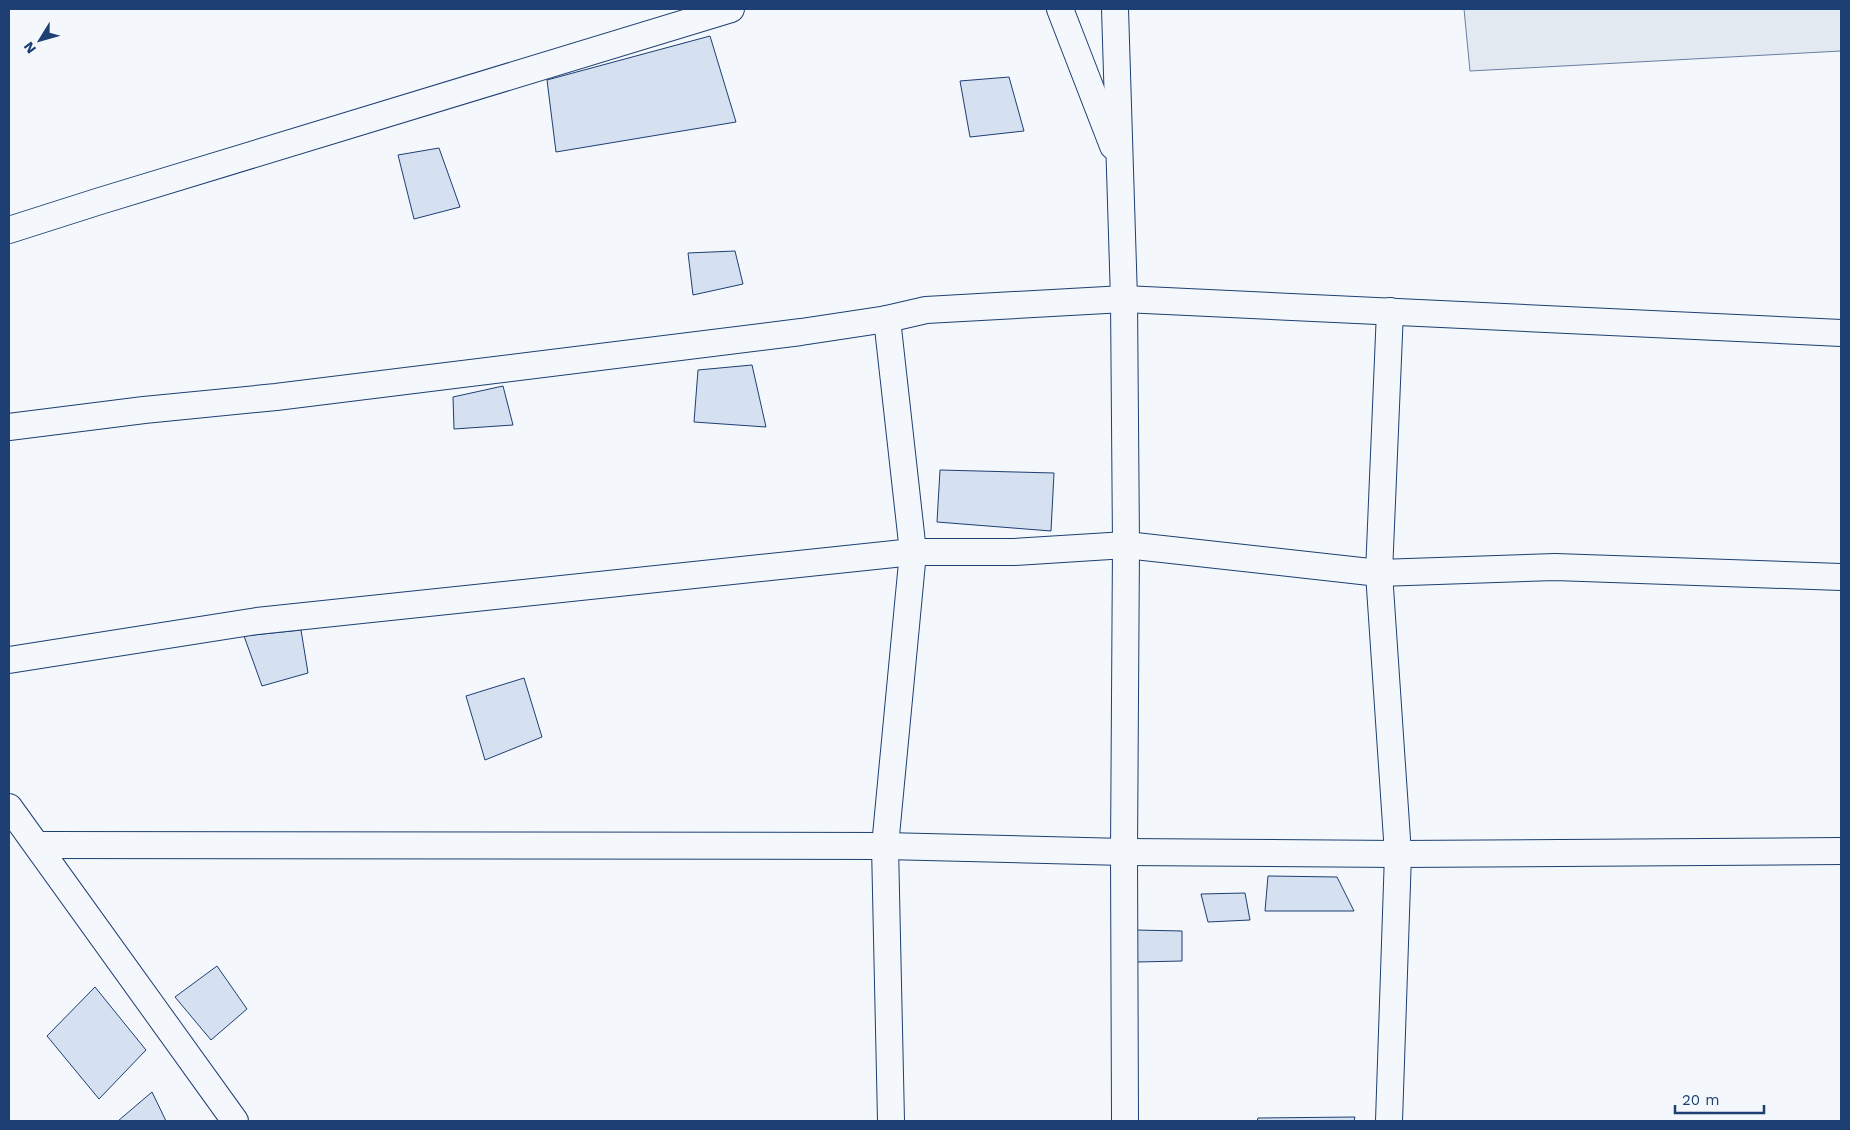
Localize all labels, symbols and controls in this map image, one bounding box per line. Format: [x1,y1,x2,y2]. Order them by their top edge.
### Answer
north arrow [15,15,65,65]
text: N [20,39,39,57]
scale bar [1675,1082,1764,1114]
text: 20 m [1682,1091,1720,1109]

